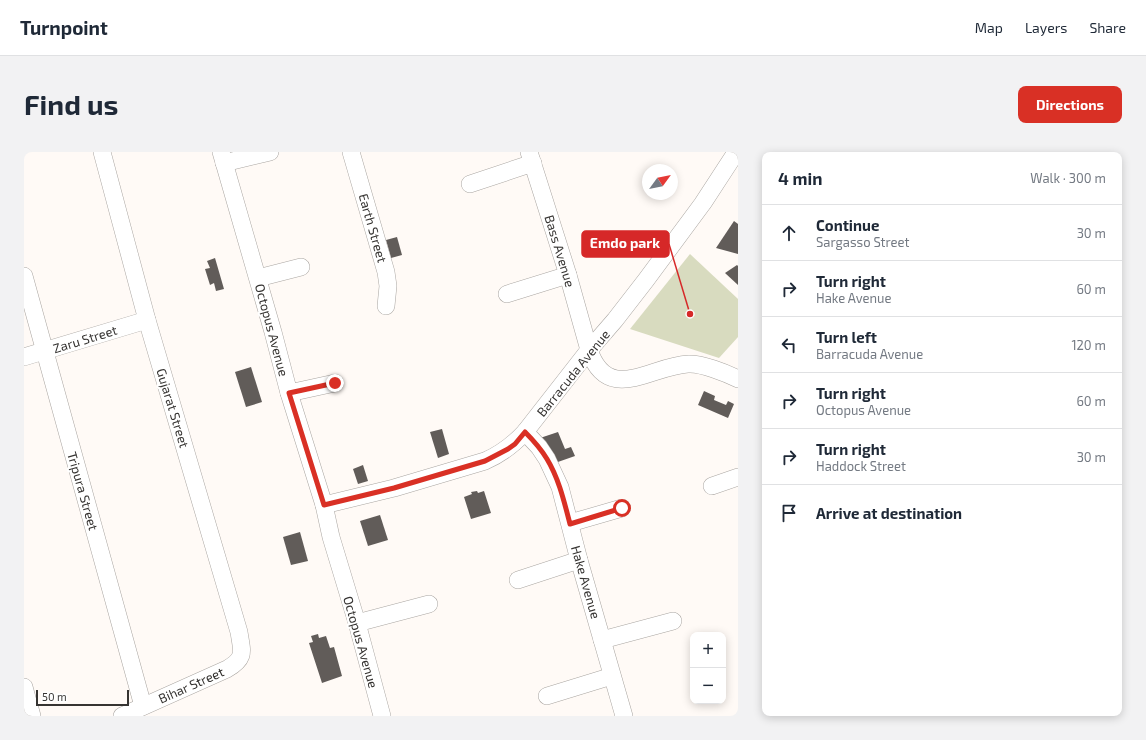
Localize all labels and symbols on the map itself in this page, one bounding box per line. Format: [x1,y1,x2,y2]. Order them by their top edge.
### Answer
north arrow [642,164,678,200]
street label: Earth Street [356,192,391,264]
street label: Bass Avenue [541,213,579,289]
callout: Emdo park [582,231,669,257]
text: Emdo park [590,234,660,251]
street label: Octopus Avenue [252,282,292,378]
street label: Zaru Street [51,322,119,356]
street label: Barracuda Avenue [533,326,613,420]
street label: Gujarat Street [153,366,193,450]
route end [326,374,344,392]
street label: Tripura Street [64,450,102,532]
route start [613,499,631,517]
street label: Hake Avenue [568,544,604,620]
street label: Octopus Avenue [340,594,382,690]
street label: Bihar Street [156,663,226,707]
scale bar [36,688,129,707]

